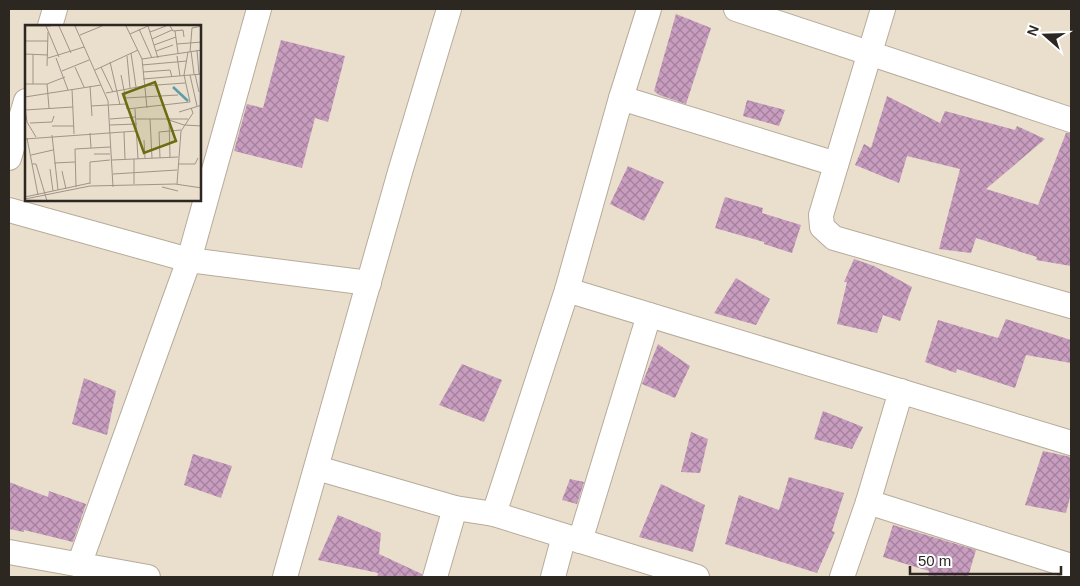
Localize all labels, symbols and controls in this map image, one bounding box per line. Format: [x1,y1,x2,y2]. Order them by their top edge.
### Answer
north arrow [1020,10,1070,60]
text: N [1024,23,1042,38]
inset map [25,25,201,201]
scale bar [910,544,1061,576]
text: 50 m [918,552,951,569]

